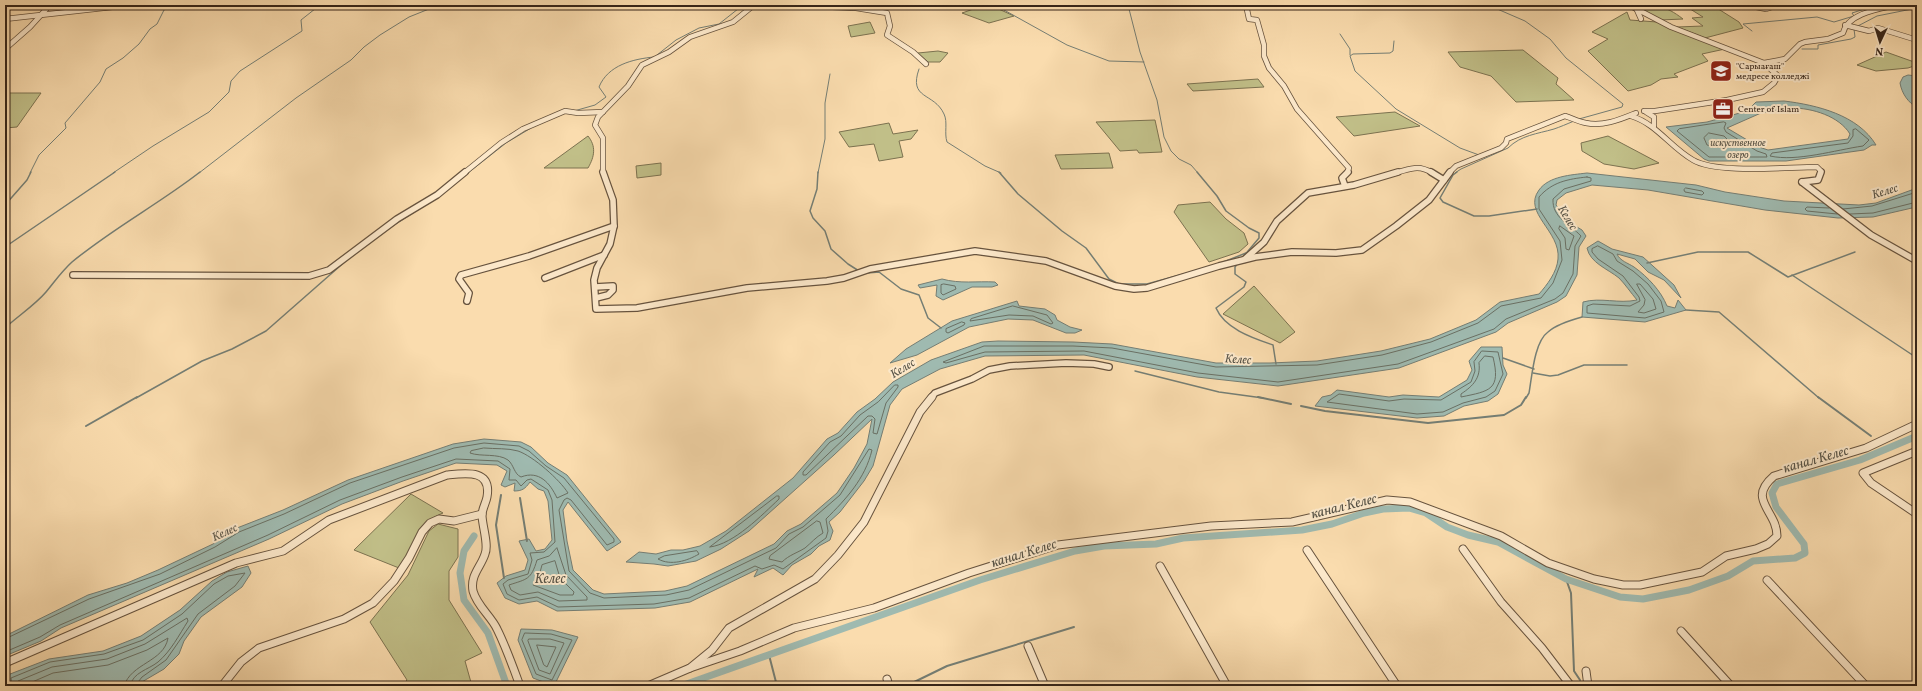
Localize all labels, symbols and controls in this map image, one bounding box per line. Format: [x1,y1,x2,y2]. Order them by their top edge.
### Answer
north arrow [1860,22,1900,62]
text: N [1875,43,1884,58]
school or university icon: "Сарыағаш" медресе колледжі [1708,58,1734,84]
place label: "Сарыағаш" медресе колледжі [1736,60,1810,83]
office icon: Center of Islam [1710,96,1736,122]
place label: Center of Islam [1738,103,1799,116]
water label: искуственное озеро [1710,136,1766,162]
water label: Келес [1870,180,1901,204]
water label: Келес [1553,202,1581,234]
water label: Келес [1224,351,1252,369]
water label: Келес [887,355,919,383]
water label: канал Келес [1781,442,1851,478]
water label: канал Келес [1309,490,1379,524]
water label: Келес [210,520,241,546]
water label: канал Келес [989,535,1059,573]
water label: Келес [534,570,566,589]

